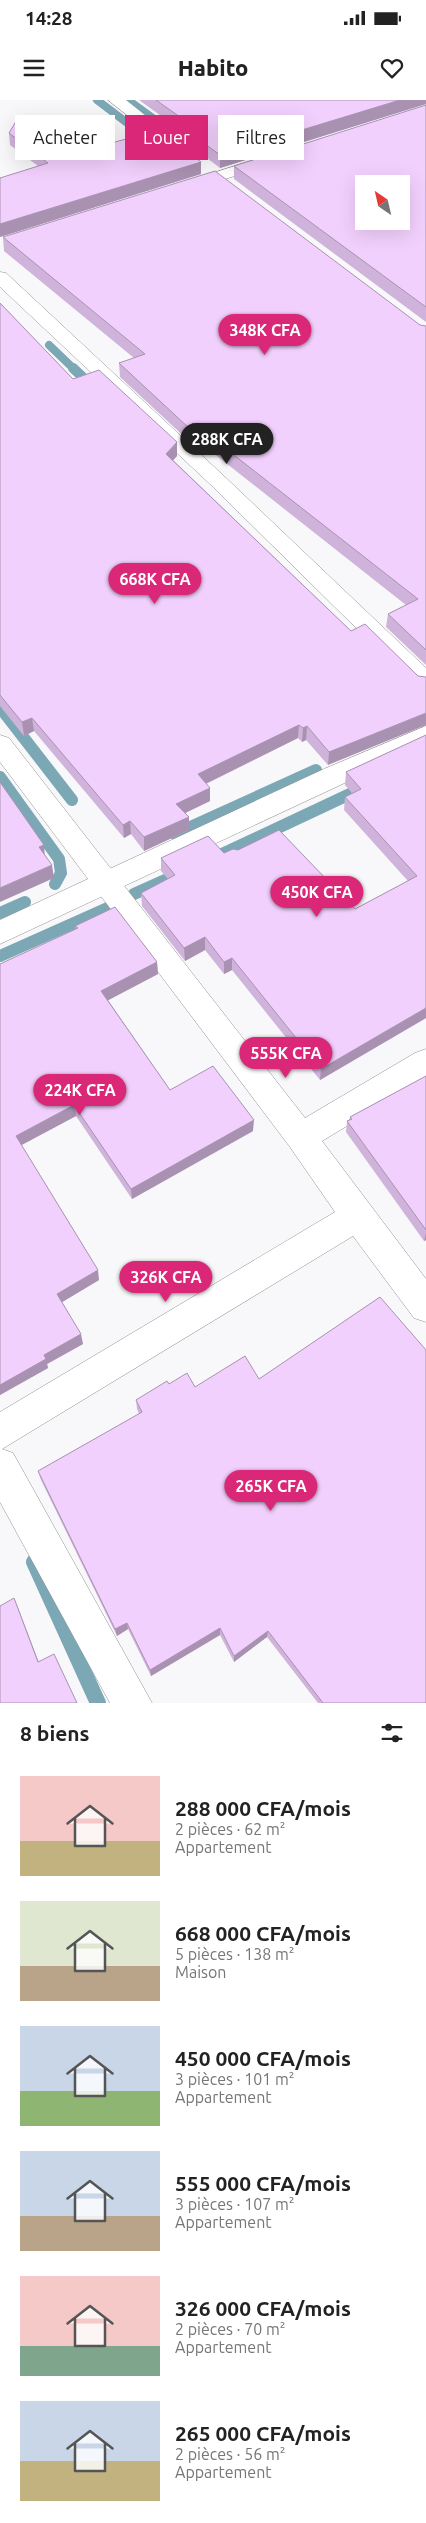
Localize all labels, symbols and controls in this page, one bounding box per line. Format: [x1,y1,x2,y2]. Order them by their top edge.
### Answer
text: 14:28 [25,7,73,29]
icon: menu [20,54,48,82]
icon: heart [378,54,406,82]
text: Habito [178,55,248,80]
chip: Acheter [15,115,115,160]
chip: Louer [125,115,208,160]
chip: Filtres [218,115,304,160]
north arrow [355,175,410,230]
map controls [355,175,410,230]
pin: 348K CFA [213,314,317,356]
text: 348K CFA [229,321,301,339]
pin: 288K CFA [175,422,279,465]
text: 288K CFA [191,430,263,448]
pin: 668K CFA [103,562,207,605]
text: 668K CFA [119,570,191,588]
pin: 450K CFA [265,876,369,918]
text: 450K CFA [281,883,353,901]
pin: 555K CFA [234,1036,338,1079]
text: 555K CFA [250,1044,322,1062]
pin: 224K CFA [28,1074,132,1116]
text: 224K CFA [44,1081,116,1099]
pin: 326K CFA [114,1260,218,1303]
text: 326K CFA [130,1268,202,1286]
pin: 265K CFA [219,1470,323,1512]
text: 265K CFA [235,1477,307,1495]
icon: filters [378,1719,406,1747]
text: 8 biens [20,1721,90,1745]
icon: home [60,1796,120,1856]
text: 288 000 CFA/mois [175,1796,351,1820]
text: 2 pièces · 62 m² [175,1820,285,1838]
text: Appartement [175,1838,272,1856]
icon: home [60,1921,120,1981]
text: 668 000 CFA/mois [175,1921,351,1945]
text: 5 pièces · 138 m² [175,1945,295,1963]
text: Maison [175,1963,226,1981]
icon: home [60,2046,120,2106]
text: 450 000 CFA/mois [175,2046,351,2070]
text: 3 pièces · 101 m² [175,2070,295,2088]
text: Appartement [175,2088,272,2106]
icon: home [60,2171,120,2231]
text: 555 000 CFA/mois [175,2171,351,2195]
text: 3 pièces · 107 m² [175,2195,295,2213]
text: Appartement [175,2213,272,2231]
icon: home [60,2296,120,2356]
text: 326 000 CFA/mois [175,2296,351,2320]
text: 2 pièces · 70 m² [175,2320,285,2338]
text: Appartement [175,2338,272,2356]
icon: home [60,2421,120,2481]
text: 265 000 CFA/mois [175,2421,351,2445]
text: 2 pièces · 56 m² [175,2445,285,2463]
text: Appartement [175,2463,272,2481]

